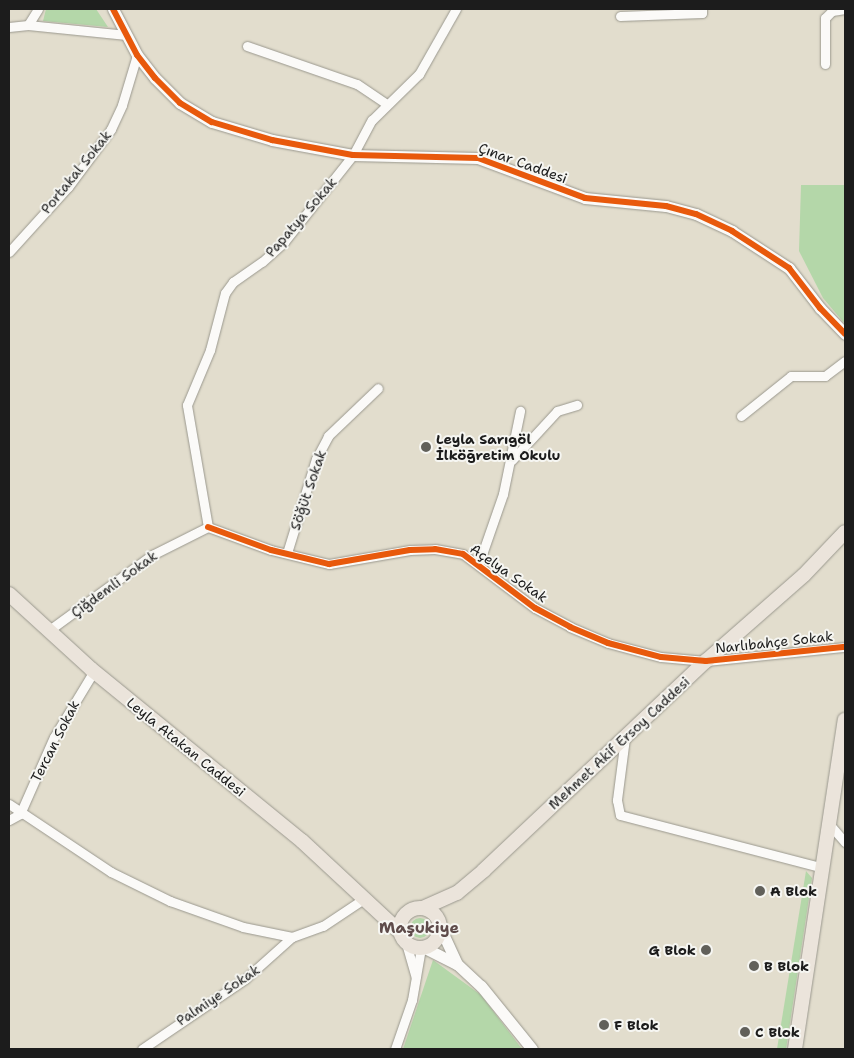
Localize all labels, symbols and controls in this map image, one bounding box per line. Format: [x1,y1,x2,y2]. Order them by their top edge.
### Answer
street label: Portakal Sokak [37,127,115,217]
street label: Çınar Caddesi [476,139,570,187]
street label: Papatya Sokak [262,174,340,260]
place label: Leyla Sarıgöl İlköğretim Okulu [436,431,561,464]
marker: Leyla Sarıgöl İlköğretim Okulu [420,441,432,453]
street label: Söğüt Sokak [286,448,330,532]
street label: Açelya Sokak [467,540,551,606]
street label: Çiğdemli Sokak [68,547,160,621]
street label: Narlıbahçe Sokak [714,627,834,657]
street label: Mehmet Akif Ersoy Caddesi [545,673,693,813]
street label: Leyla Atakan Caddesi [123,694,249,800]
street label: Tercan Sokak [27,697,83,785]
place label: A Blok [770,883,817,899]
marker: A Blok [754,885,766,897]
district label: Maşukiye [379,918,459,938]
place label: G Blok [648,942,696,958]
marker: G Blok [700,944,712,956]
place label: B Blok [764,958,809,974]
marker: B Blok [748,960,760,972]
street label: Palmiye Sokak [173,961,263,1029]
place label: F Blok [614,1017,659,1033]
marker: F Blok [598,1019,610,1031]
place label: C Blok [755,1024,800,1040]
marker: C Blok [739,1026,751,1038]

